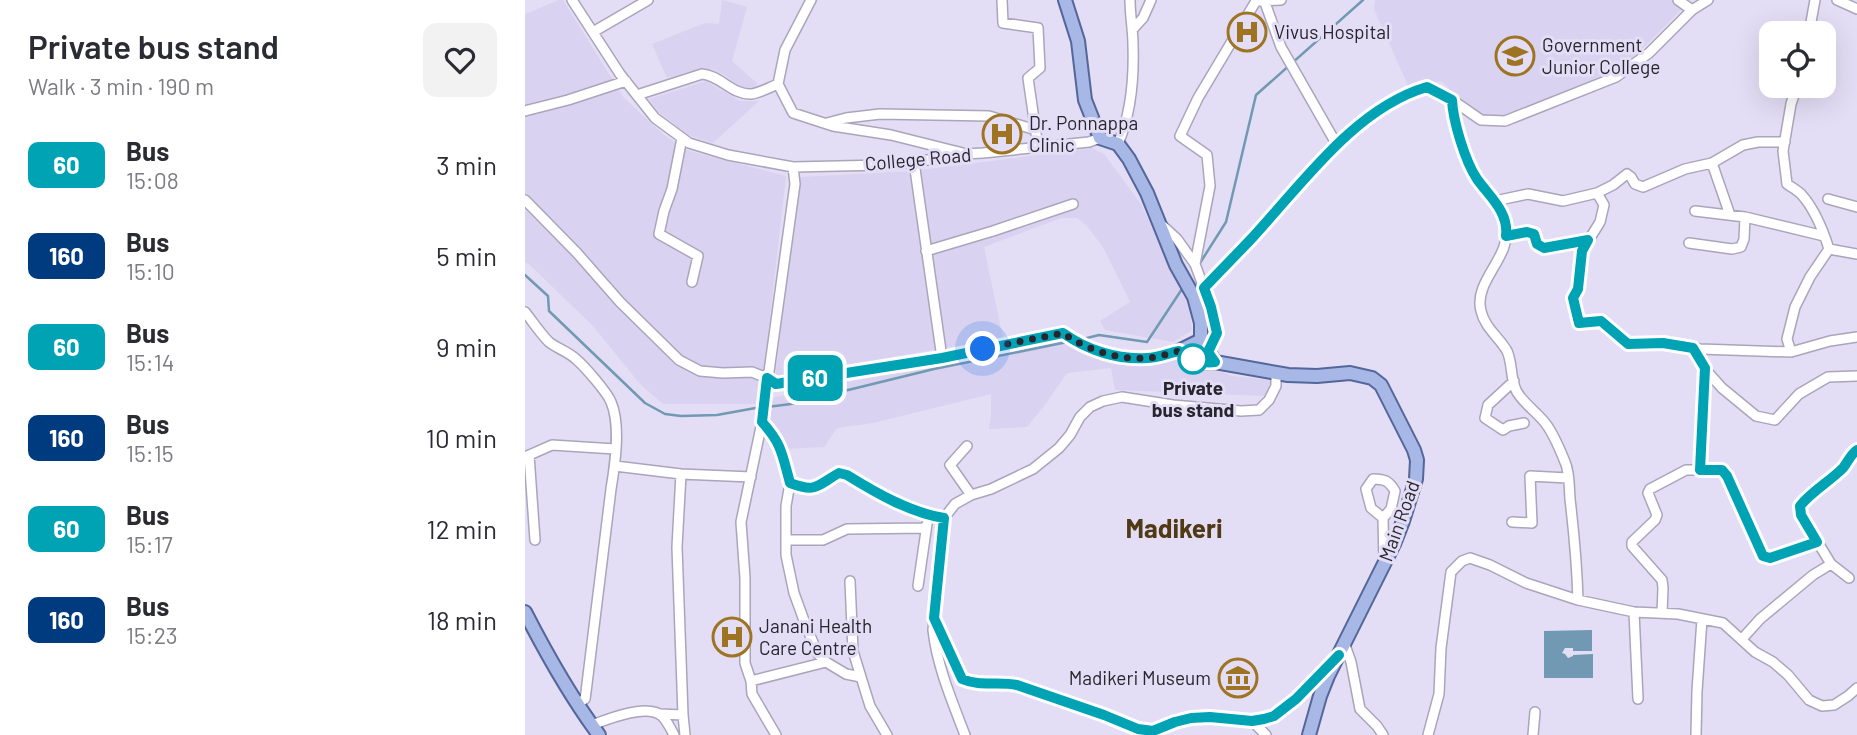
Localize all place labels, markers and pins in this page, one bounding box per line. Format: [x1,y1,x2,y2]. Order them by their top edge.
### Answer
hospital icon: Vivus Hospital [1226,11,1268,53]
place label: Vivus Hospital [1274,20,1390,43]
place label: Government Junior College [1542,33,1660,78]
school or university icon: Government Junior College [1494,35,1536,77]
place label: Dr. Ponnappa Clinic [1029,111,1138,156]
hospital icon: Dr. Ponnappa Clinic [981,113,1023,155]
marker: Private bus stand [1178,344,1208,374]
place label: Private bus stand [1152,376,1234,421]
place label: Janani Health Care Centre [759,614,872,659]
hospital icon: Janani Health Care Centre [711,616,753,658]
museum icon: Madikeri Museum [1217,657,1259,699]
place label: Madikeri Museum [1069,666,1211,689]

